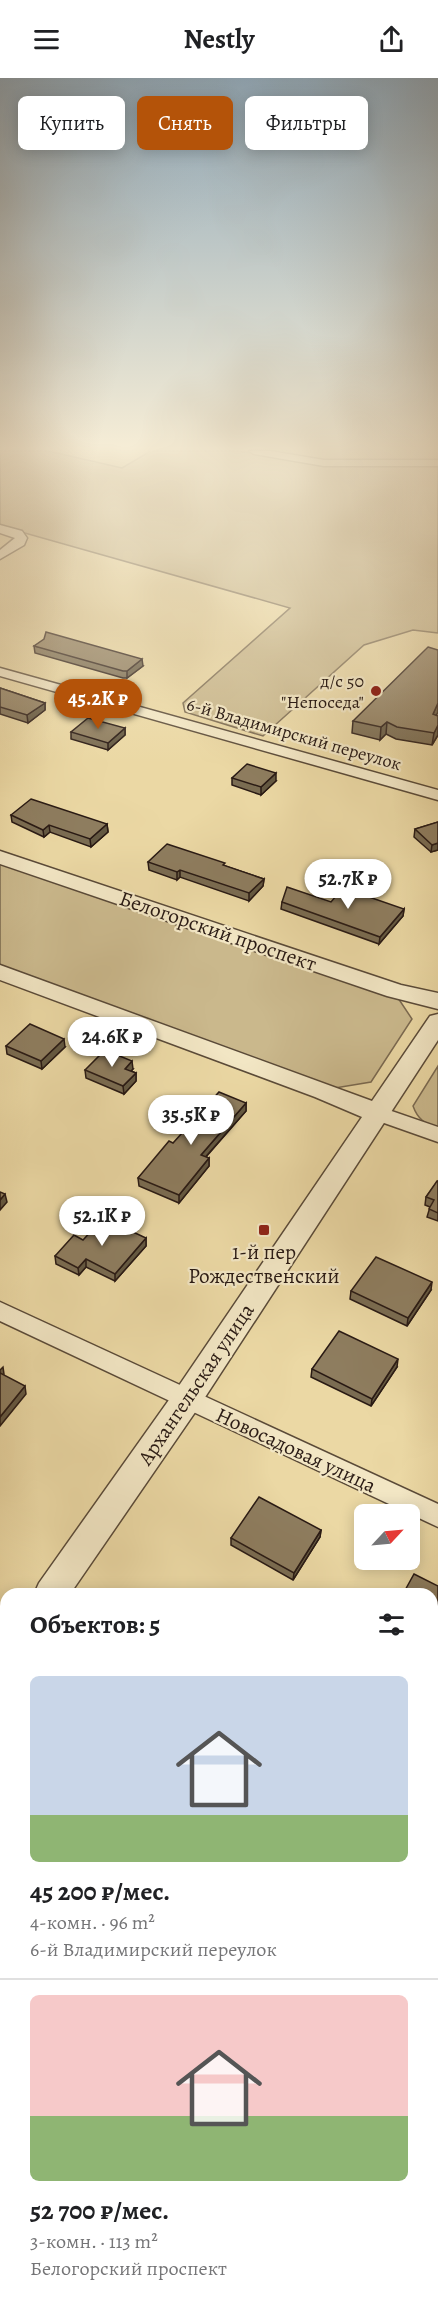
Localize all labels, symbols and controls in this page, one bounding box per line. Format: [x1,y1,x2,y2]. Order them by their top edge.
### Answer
text: Nestly [183,21,255,57]
icon: menu [30,23,63,56]
icon: share [375,23,408,56]
chip: Купить [18,96,125,150]
chip: Снять [137,96,233,150]
chip: Фильтры [245,96,368,150]
place label: д/с 50 "Непоседа" [281,669,364,714]
pin: 45.2K ₽ [43,679,153,730]
marker: д/с 50 "Непоседа" [369,684,383,698]
text: 45.2K ₽ [68,685,128,712]
street label: 6-й Владимирский переулок [184,692,404,776]
pin: 52.7K ₽ [293,859,403,910]
text: 52.7K ₽ [318,865,378,892]
street label: Белогорский проспект [116,884,320,978]
pin: 24.6K ₽ [57,1017,167,1068]
text: 24.6K ₽ [82,1023,142,1050]
pin: 35.5K ₽ [136,1095,246,1146]
text: 35.5K ₽ [162,1101,220,1128]
pin: 52.1K ₽ [47,1196,157,1247]
text: 52.1K ₽ [73,1202,131,1229]
marker: 1-й пер Рождественский [257,1223,271,1237]
place label: 1-й пер Рождественский [188,1238,340,1290]
street label: Архангельская улица [131,1297,261,1471]
street label: Новосадовая улица [211,1401,381,1500]
north arrow [354,1504,420,1570]
map controls [354,1504,420,1570]
text: Объектов: 5 [30,1607,160,1642]
icon: filters [375,1608,408,1641]
icon: home [165,1715,273,1823]
text: 45 200 ₽/мес. [30,1874,170,1909]
text: 4-комн. · 96 m² [30,1909,155,1936]
text: 6-й Владимирский переулок [30,1936,277,1963]
icon: home [165,2034,273,2142]
text: 52 700 ₽/мес. [30,2193,169,2228]
text: 3-комн. · 113 m² [30,2228,158,2255]
text: Белогорский проспект [30,2255,227,2282]

